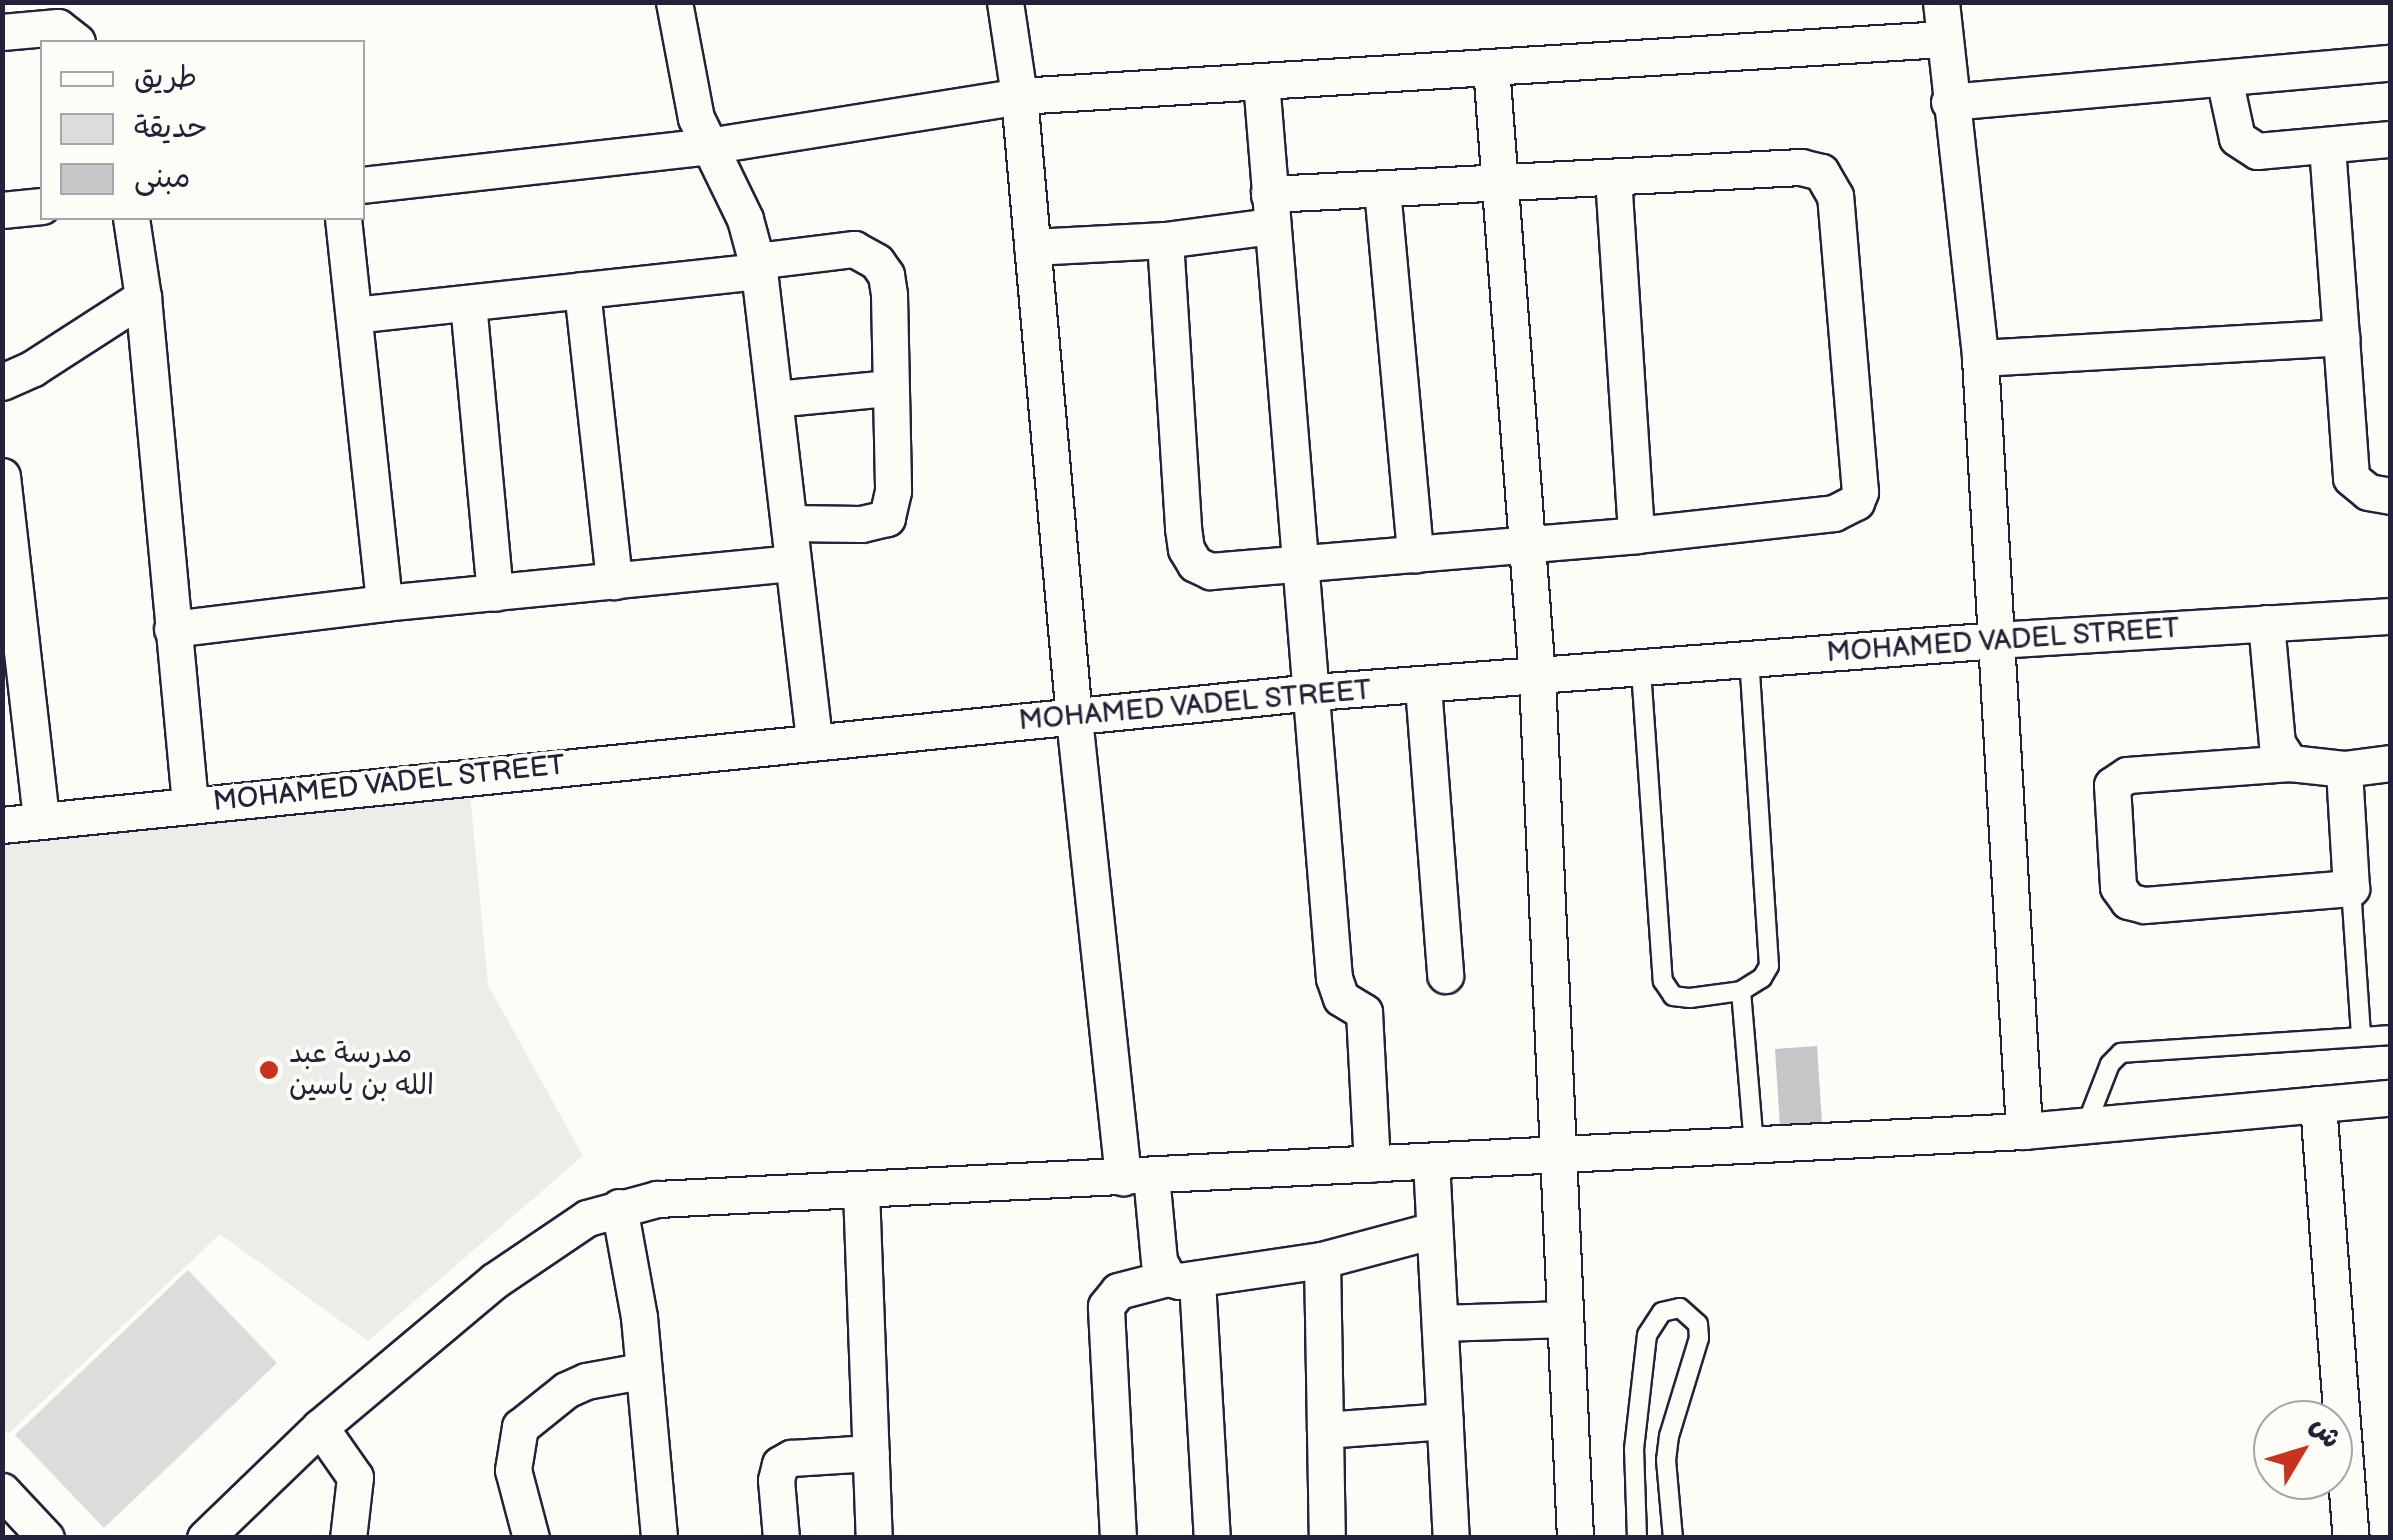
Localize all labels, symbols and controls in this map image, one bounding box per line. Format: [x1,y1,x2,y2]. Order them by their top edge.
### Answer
legend [40,40,365,220]
text: طريق [134,60,197,96]
text: حديقة [134,110,208,146]
text: مبنى [134,160,190,196]
street label: MOHAMED VADEL STREET [1825,612,2181,670]
street label: MOHAMED VADEL STREET [1017,674,1373,738]
street label: MOHAMED VADEL STREET [211,749,567,819]
place label: مدرسة عبد الله بن ياسين [289,1037,434,1103]
marker: مدرسة عبد الله بن ياسين [258,1059,280,1081]
north arrow [2253,1400,2353,1500]
text: ش [2303,1410,2348,1455]

